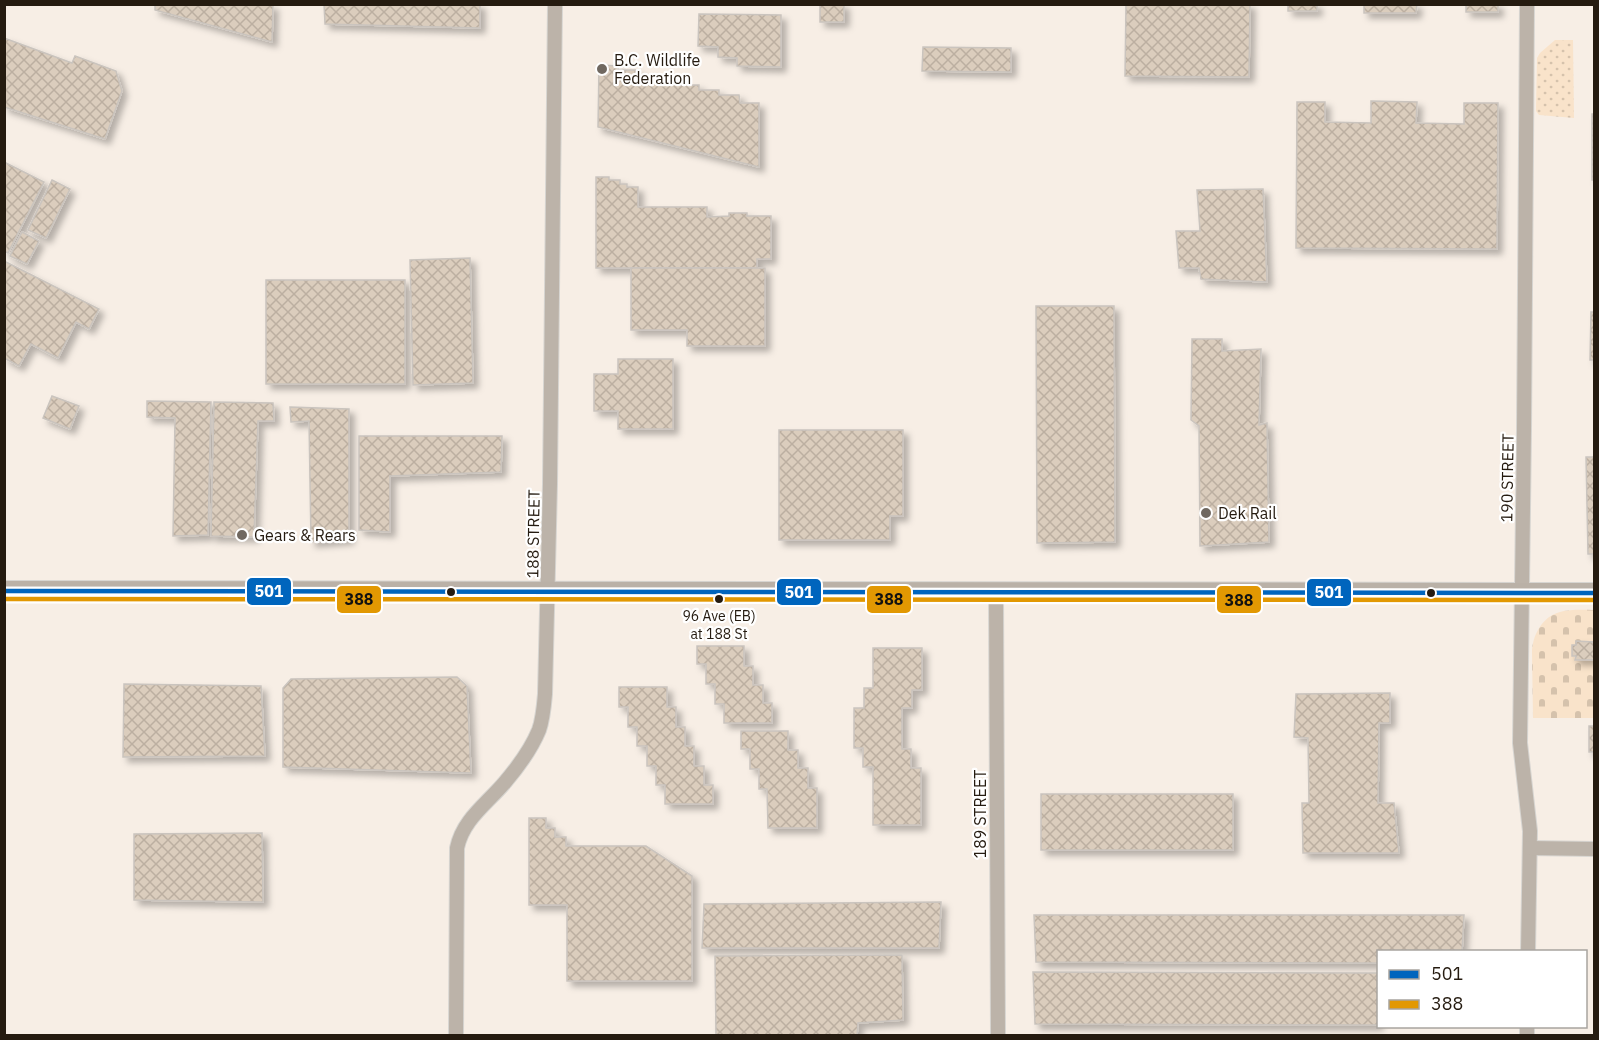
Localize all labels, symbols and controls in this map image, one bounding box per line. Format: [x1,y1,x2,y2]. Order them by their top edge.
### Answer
place label: B.C. Wildlife Federation [614,50,701,88]
marker: B.C. Wildlife Federation [595,62,609,76]
street label: 190 STREET [1496,433,1518,523]
street label: 188 STREET [522,489,544,579]
place label: Dek Rail [1218,503,1277,523]
marker: Dek Rail [1199,506,1213,520]
place label: Gears & Rears [254,525,356,545]
marker: Gears & Rears [235,528,249,542]
line badge: 501 [246,577,292,606]
line badge: 501 [776,578,822,606]
line badge: 501 [1306,578,1352,607]
text: 501 [255,581,284,601]
text: 501 [785,582,814,602]
text: 501 [1315,582,1344,602]
line badge: 388 [336,585,382,614]
line badge: 388 [866,585,912,614]
line badge: 388 [1216,585,1262,614]
unlabelled marker [445,586,457,598]
unlabelled marker [1425,587,1437,599]
text: 388 [345,589,373,609]
text: 388 [875,589,903,609]
text: 388 [1225,590,1253,610]
marker: 96 Ave (EB) at 188 St [713,593,725,605]
place label: 96 Ave (EB) at 188 St [682,607,756,643]
street label: 189 STREET [970,770,990,858]
legend [1377,950,1587,1028]
text: 501 [1431,962,1463,985]
text: 388 [1431,992,1463,1015]

